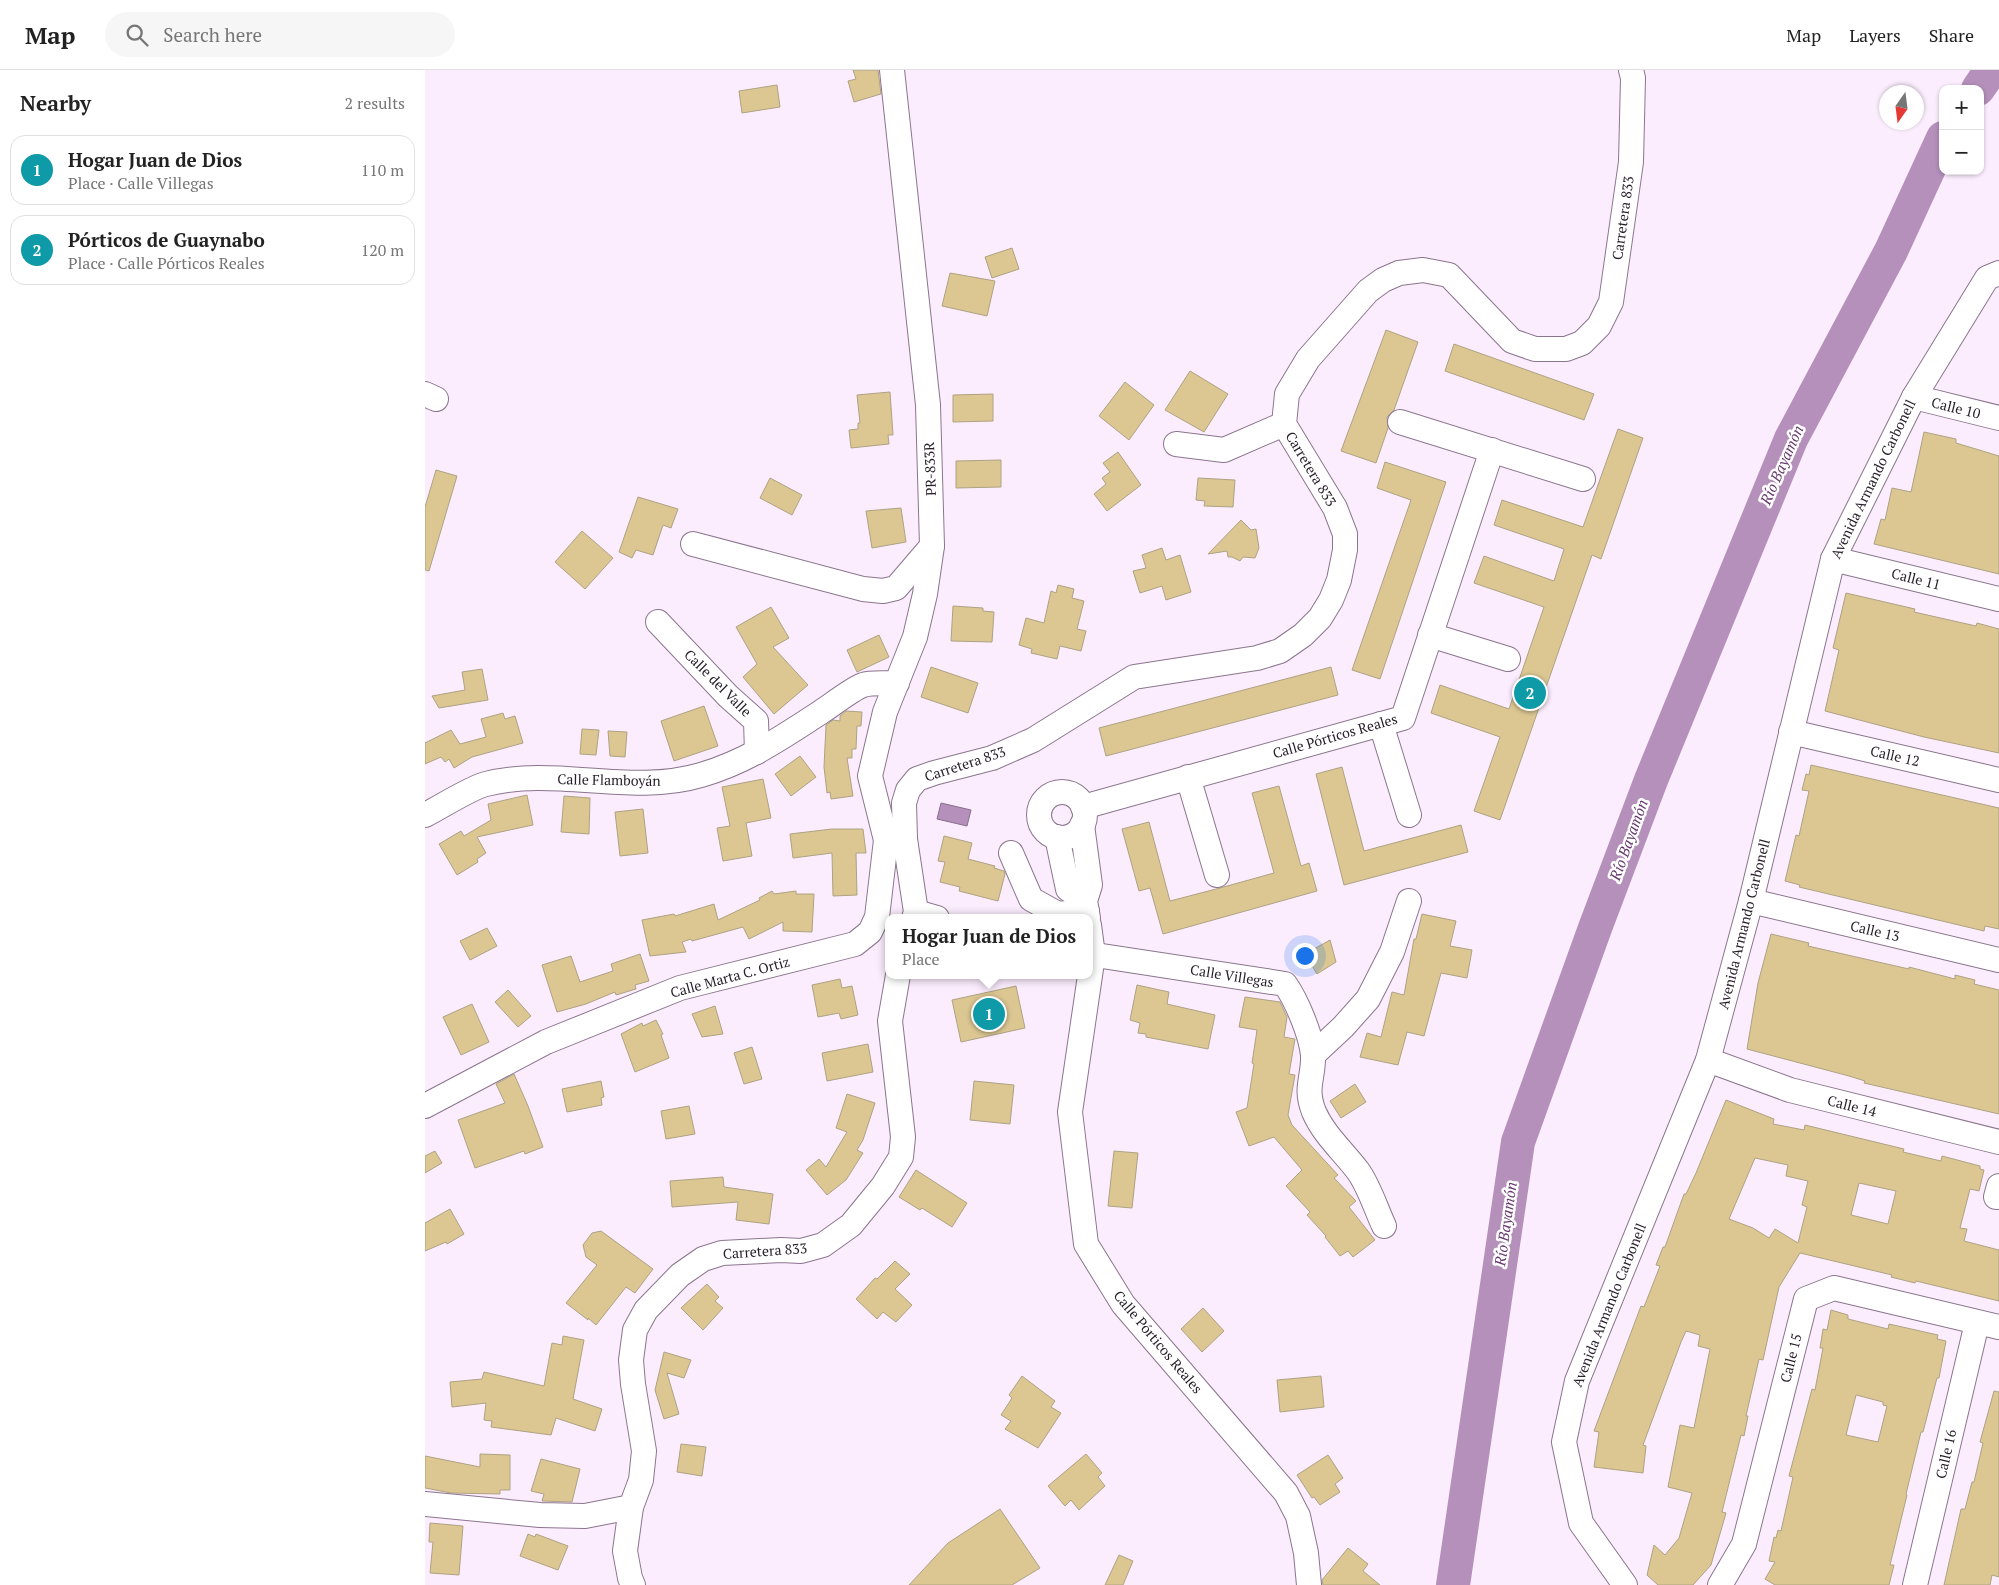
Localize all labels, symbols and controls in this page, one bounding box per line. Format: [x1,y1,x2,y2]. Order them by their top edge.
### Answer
search box [105,12,455,57]
text: Map [25,19,75,51]
icon: search [123,21,151,49]
text: Search here [163,22,262,47]
text: Map [1786,23,1821,47]
text: Layers [1849,23,1901,47]
text: Share [1929,23,1974,47]
north arrow [1879,85,1924,130]
map controls [1939,85,1984,175]
button: + [1939,85,1984,130]
text: Nearby [20,89,91,117]
text: 2 results [345,92,405,114]
button: − [1939,130,1984,175]
text: Hogar Juan de Dios [68,147,242,172]
text: 1 [32,159,42,181]
text: 110 m [361,159,404,181]
text: Place · Calle Villegas [68,172,214,194]
street label: Carretera 833 [1607,175,1638,261]
text: Pórticos de Guaynabo [68,227,265,252]
text: 2 [32,239,42,261]
text: 120 m [361,239,404,261]
text: Place · Calle Pórticos Reales [68,252,265,274]
street label: Calle 10 [1930,392,1983,423]
street label: Avenida Armando Carbonell [1826,396,1919,562]
water label: Río Bayamón [1754,422,1807,508]
street label: Carretera 833 [1282,428,1341,510]
street label: PR-833R [919,442,940,496]
street label: Calle 11 [1890,563,1943,594]
street label: Calle del Valle [681,645,756,720]
pin: 2 [1514,674,1546,712]
street label: Calle Pórticos Reales [1270,709,1399,762]
street label: Carretera 833 [922,741,1008,786]
street label: Calle 12 [1869,741,1922,770]
street label: Calle Flamboyán [557,769,662,790]
water label: Río Bayamón [1604,797,1652,884]
street label: Avenida Armando Carbonell [1713,837,1774,1011]
popup [885,914,1093,979]
street label: Calle 13 [1849,916,1902,945]
text: Hogar Juan de Dios [902,923,1076,948]
your location [1292,943,1318,969]
text: Place [902,948,940,970]
street label: Calle Marta C. Ortiz [668,951,792,1002]
street label: Calle Villegas [1189,960,1275,991]
pin: 1 [973,995,1005,1033]
street label: Calle 14 [1826,1090,1879,1121]
water label: Río Bayamón [1489,1181,1521,1268]
street label: Avenida Armando Carbonell [1567,1220,1650,1389]
street label: Carretera 833 [722,1238,808,1263]
street label: Calle Pórticos Reales [1110,1286,1207,1397]
street label: Calle 15 [1775,1331,1806,1384]
street label: Calle 16 [1931,1427,1960,1480]

